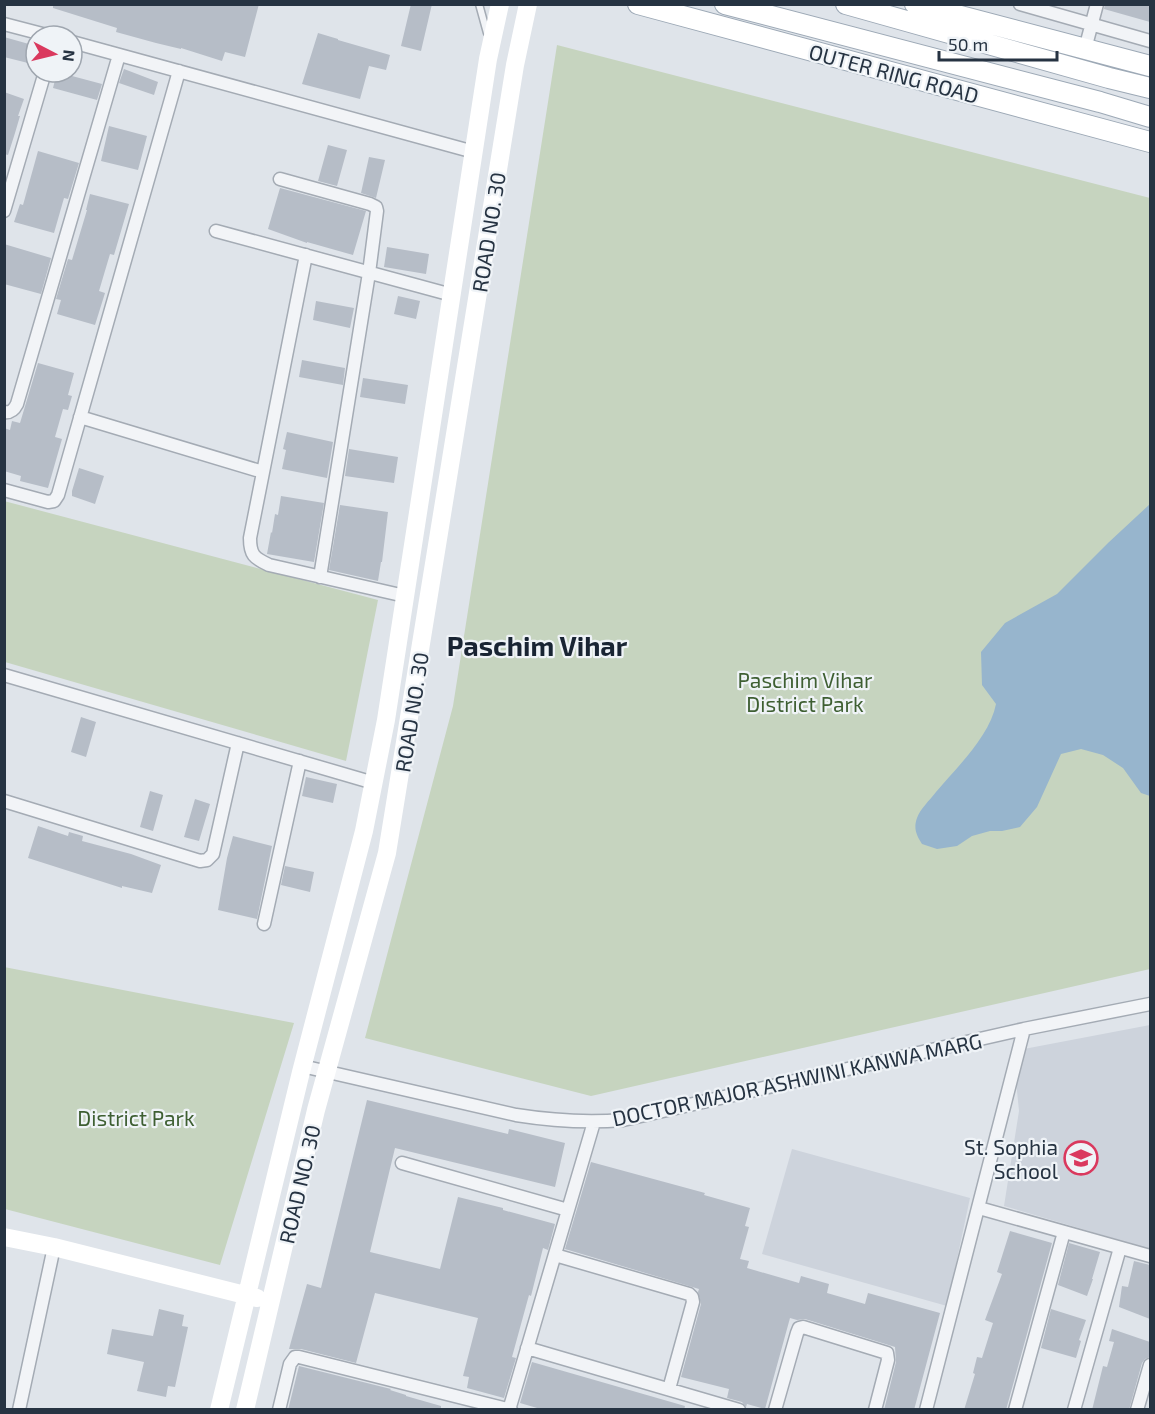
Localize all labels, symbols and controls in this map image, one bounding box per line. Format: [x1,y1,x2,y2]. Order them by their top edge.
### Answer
north arrow [24,24,84,84]
scale bar [939,24,1058,62]
text: 50 m [948,33,988,55]
street label: OUTER RING ROAD [806,38,982,108]
text: N [59,49,80,63]
street label: ROAD NO. 30 [466,170,510,294]
district label: Paschim Vihar [447,629,628,661]
street label: ROAD NO. 30 [389,650,433,774]
park label: Paschim Vihar District Park [738,667,873,716]
street label: DOCTOR MAJOR ASHWINI KANWA MARG [610,1028,984,1130]
park label: District Park [77,1105,195,1130]
street label: ROAD NO. 30 [273,1122,325,1246]
place label: St. Sophia School [964,1134,1059,1183]
school or university icon: St. Sophia School [1063,1140,1099,1176]

